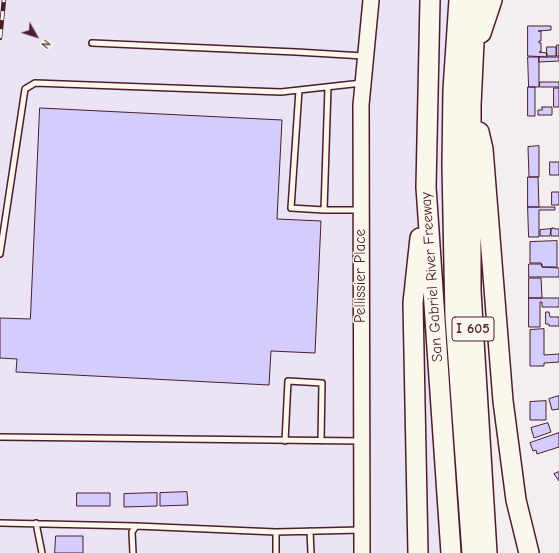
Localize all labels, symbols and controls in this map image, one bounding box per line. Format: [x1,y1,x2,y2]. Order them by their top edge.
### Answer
north arrow [16,16,56,56]
text: N [38,37,53,51]
street label: San Gabriel River Freeway [417,191,447,363]
street label: Pellissier Place [352,229,370,323]
road number: I 605 [452,317,494,341]

